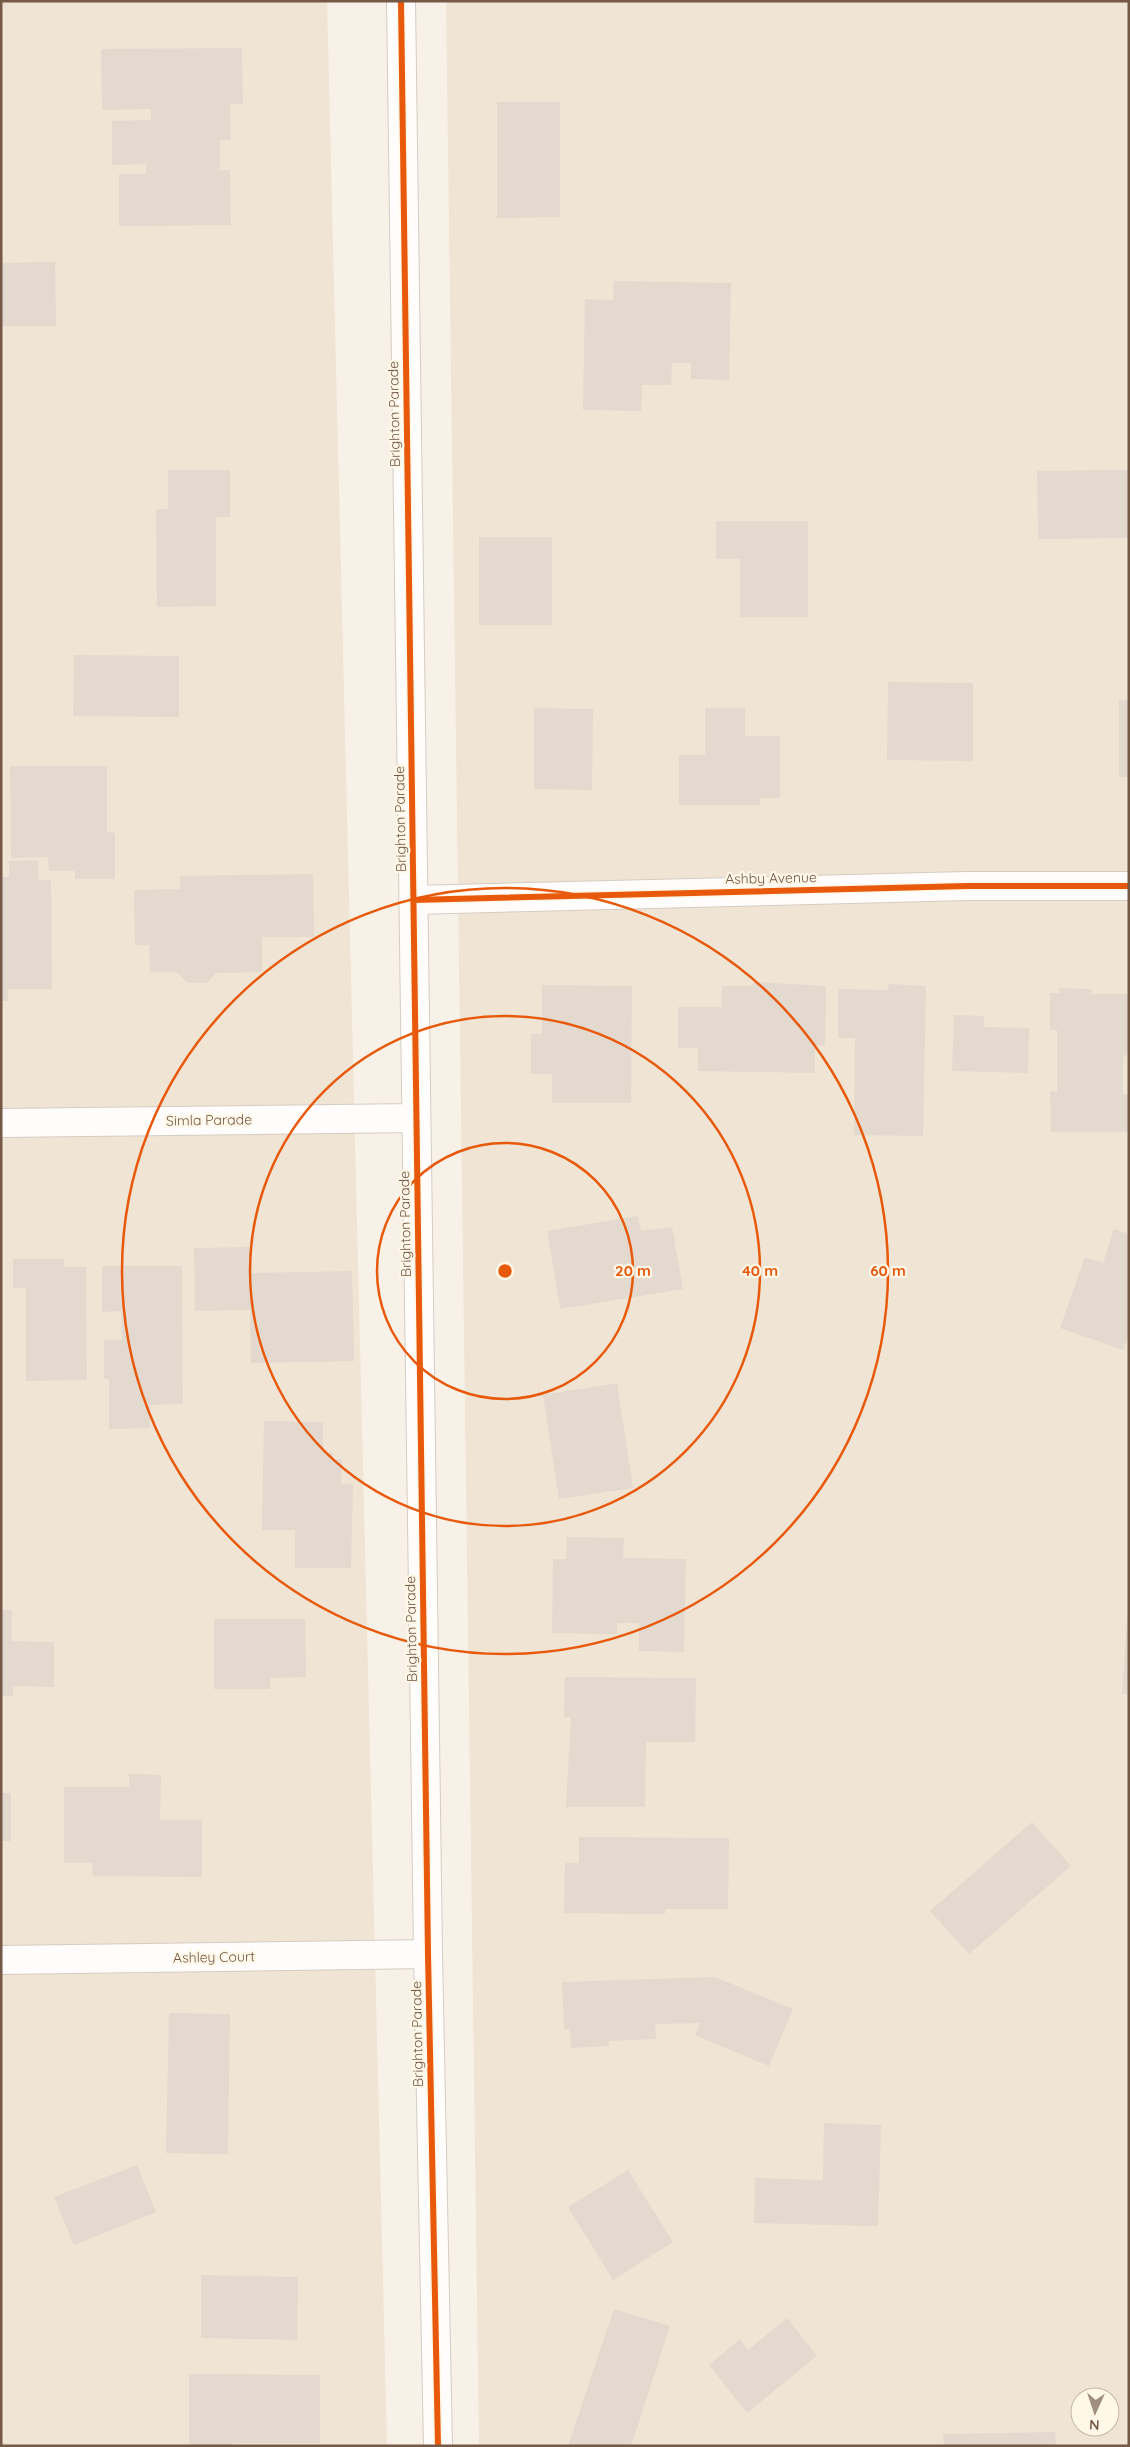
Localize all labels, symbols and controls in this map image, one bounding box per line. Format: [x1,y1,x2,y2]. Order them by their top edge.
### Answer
street label: Brighton Parade [384,361,404,467]
street label: Brighton Parade [390,766,410,872]
street label: Ashby Avenue [725,868,817,888]
street label: Simla Parade [166,1110,252,1130]
street label: Brighton Parade [395,1171,415,1277]
text: 20 m [615,1261,651,1280]
text: 40 m [742,1261,778,1280]
text: 60 m [870,1261,906,1280]
centre of rings [496,1262,514,1280]
street label: Brighton Parade [401,1576,421,1682]
street label: Ashley Court [173,1947,255,1967]
street label: Brighton Parade [407,1981,427,2087]
north arrow [1070,2387,1120,2437]
text: N [1089,2416,1100,2434]

